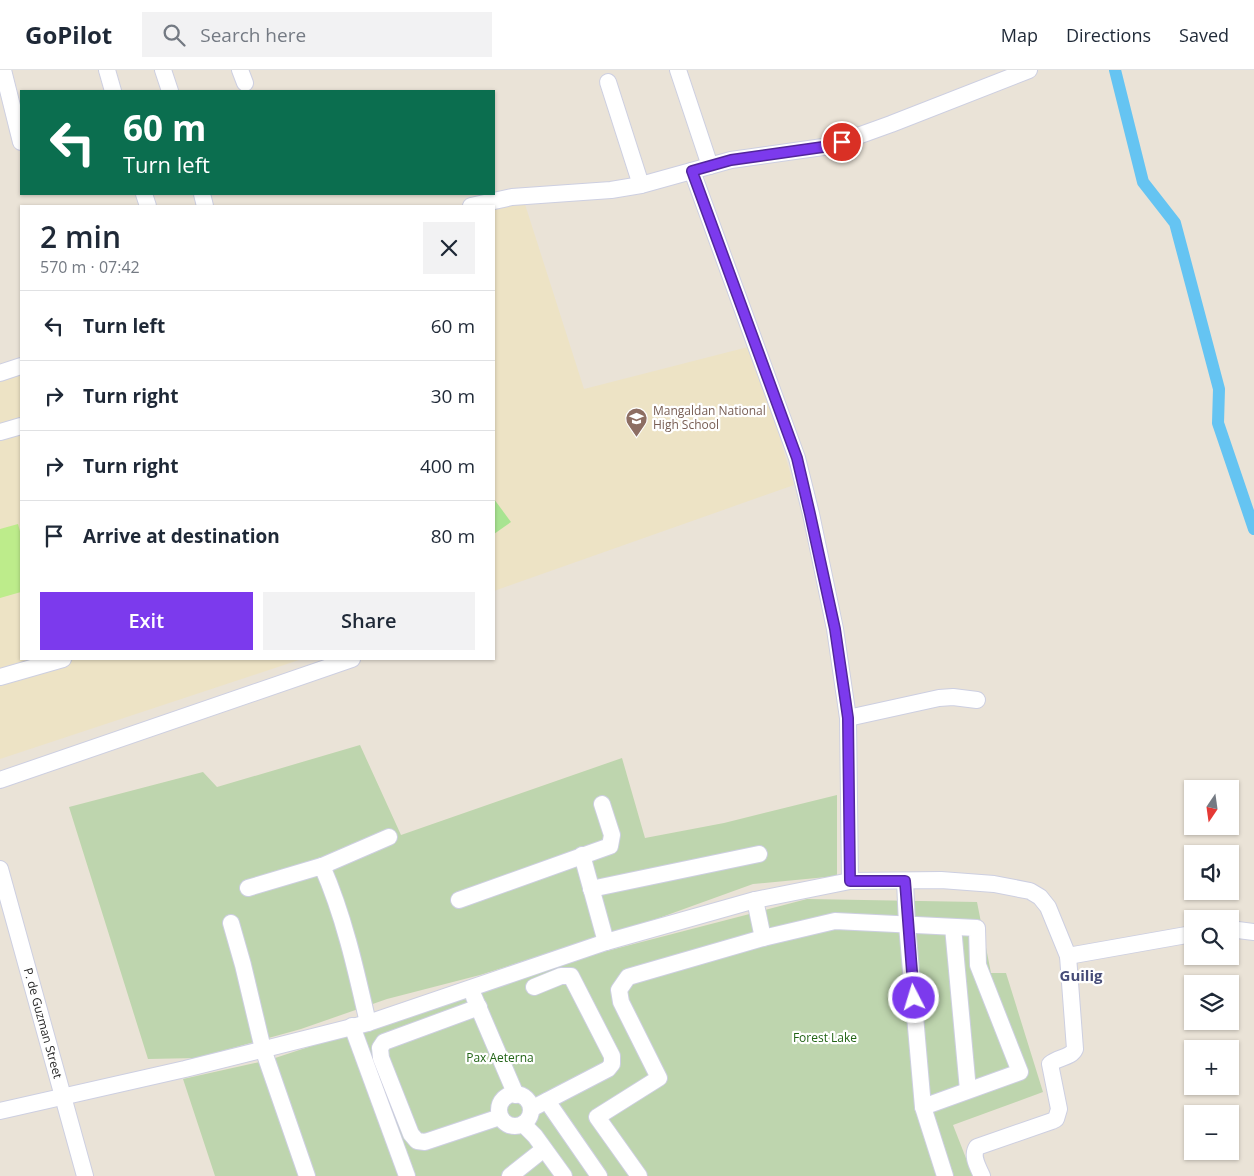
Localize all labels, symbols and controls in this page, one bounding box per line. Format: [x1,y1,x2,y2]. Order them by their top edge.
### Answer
search box [142,12,492,57]
text: GoPilot [25,18,112,51]
icon: search [160,21,188,49]
text: Search here [200,22,306,48]
text: Map [1001,23,1038,47]
text: Directions [1066,23,1151,47]
text: Saved [1179,23,1229,47]
text: 60 m [123,104,206,151]
icon: left [40,110,105,175]
pin [821,121,863,163]
icon: arrive [828,128,856,156]
text: Turn left [123,149,210,179]
text: 2 min [40,216,121,257]
button: close [423,222,475,274]
text: 570 m · 07:42 [40,256,140,278]
icon: left [40,312,68,340]
text: Turn left [83,313,165,339]
text: 60 m [431,313,475,339]
icon: right [40,382,68,410]
text: Turn right [83,383,178,409]
text: 30 m [431,383,475,409]
place label: Mangaldan National High School [653,402,766,433]
school or university icon: Mangaldan National High School [625,406,649,437]
icon: right [40,452,68,480]
text: Turn right [83,453,178,479]
text: 400 m [420,453,475,479]
icon: arrive [40,522,68,550]
text: Arrive at destination [83,523,280,549]
text: 80 m [431,523,475,549]
button: Exit [40,592,253,650]
button: Share [263,592,475,650]
north arrow [1184,780,1239,835]
map controls [1184,780,1239,1160]
button: sound [1184,845,1239,900]
button: search [1184,910,1239,965]
district label: Guilig [1060,965,1103,985]
street label: P. de Guzman Street [20,966,67,1080]
position arrow [887,971,939,1023]
button: layers [1184,975,1239,1030]
park label: Forest Lake [793,1029,857,1046]
button: + [1184,1040,1239,1095]
park label: Pax Aeterna [466,1049,534,1066]
button: − [1184,1105,1239,1160]

